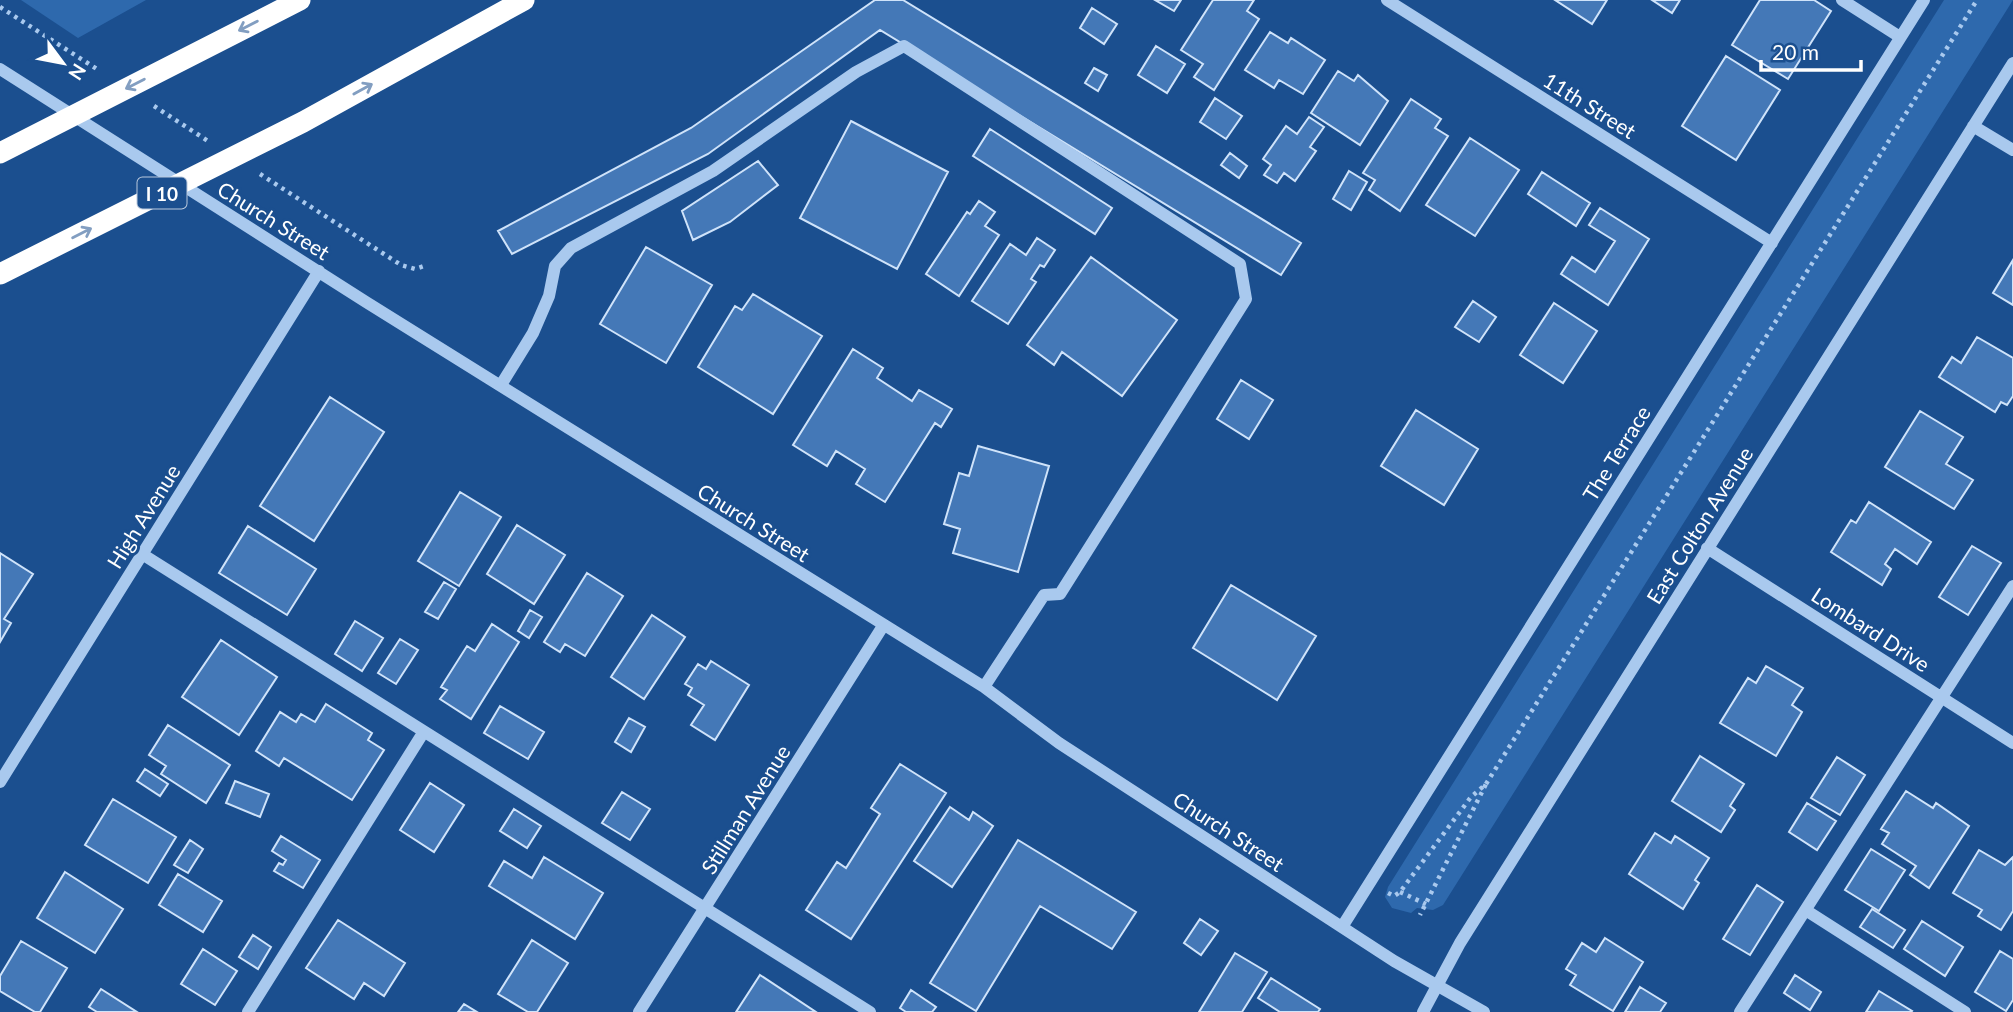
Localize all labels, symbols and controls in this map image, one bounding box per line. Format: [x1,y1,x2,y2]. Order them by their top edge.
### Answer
one-way arrow [238,20,258,34]
north arrow [28,28,98,98]
scale bar [1761,28,1861,72]
text: 20 m [1772,39,1819,64]
text: N [64,60,91,85]
street label: 11th Street [1539,67,1641,143]
one-way arrow [125,77,145,91]
one-way arrow [352,82,373,95]
street label: Church Street [213,176,335,265]
road number: I 10 [138,178,186,209]
one-way arrow [71,225,92,239]
street label: The Terrace [1577,401,1655,505]
street label: East Colton Avenue [1641,442,1757,608]
street label: High Avenue [101,459,185,573]
street label: Church Street [693,478,815,567]
street label: Lombard Drive [1807,582,1935,676]
street label: Stillman Avenue [695,740,795,878]
street label: Church Street [1169,786,1289,876]

